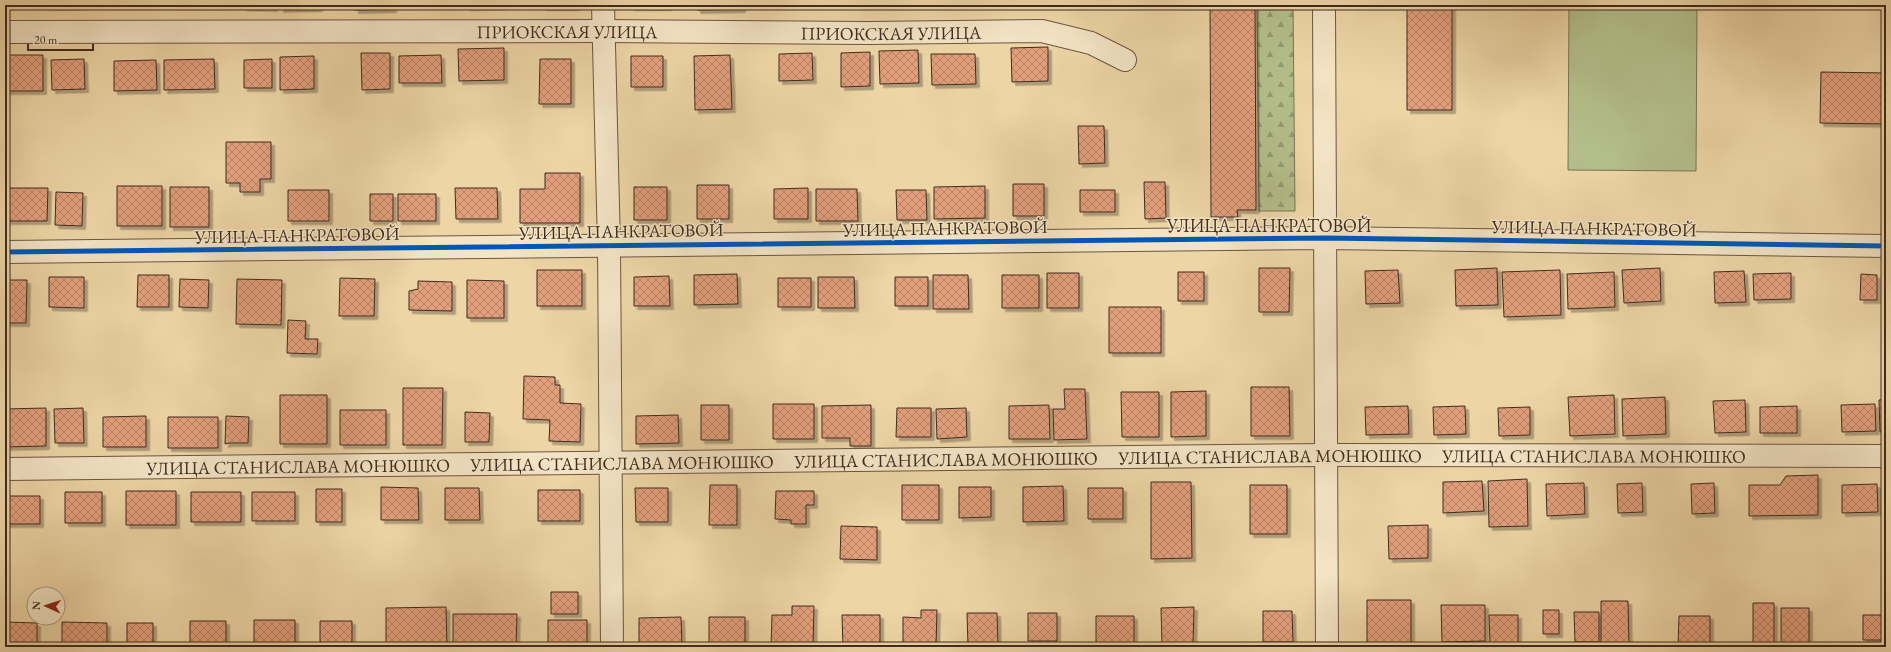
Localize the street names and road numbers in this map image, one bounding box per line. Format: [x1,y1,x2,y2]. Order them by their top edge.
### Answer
street label: ПРИОКСКАЯ УЛИЦА [477,19,658,43]
street label: ПРИОКСКАЯ УЛИЦА [800,20,982,45]
street label: УЛИЦА ПАНКРАТОВОЙ [1166,214,1372,237]
street label: УЛИЦА ПАНКРАТОВОЙ [842,215,1048,241]
street label: УЛИЦА ПАНКРАТОВОЙ [1491,215,1697,241]
street label: УЛИЦА ПАНКРАТОВОЙ [518,218,724,244]
street label: УЛИЦА ПАНКРАТОВОЙ [194,222,400,248]
street label: УЛИЦА СТАНИСЛАВА МОНЮШКО [1117,443,1422,469]
street label: УЛИЦА СТАНИСЛАВА МОНЮШКО [1441,444,1746,467]
street label: УЛИЦА СТАНИСЛАВА МОНЮШКО [793,446,1098,472]
street label: УЛИЦА СТАНИСЛАВА МОНЮШКО [469,449,774,476]
street label: УЛИЦА СТАНИСЛАВА МОНЮШКО [145,453,450,479]

